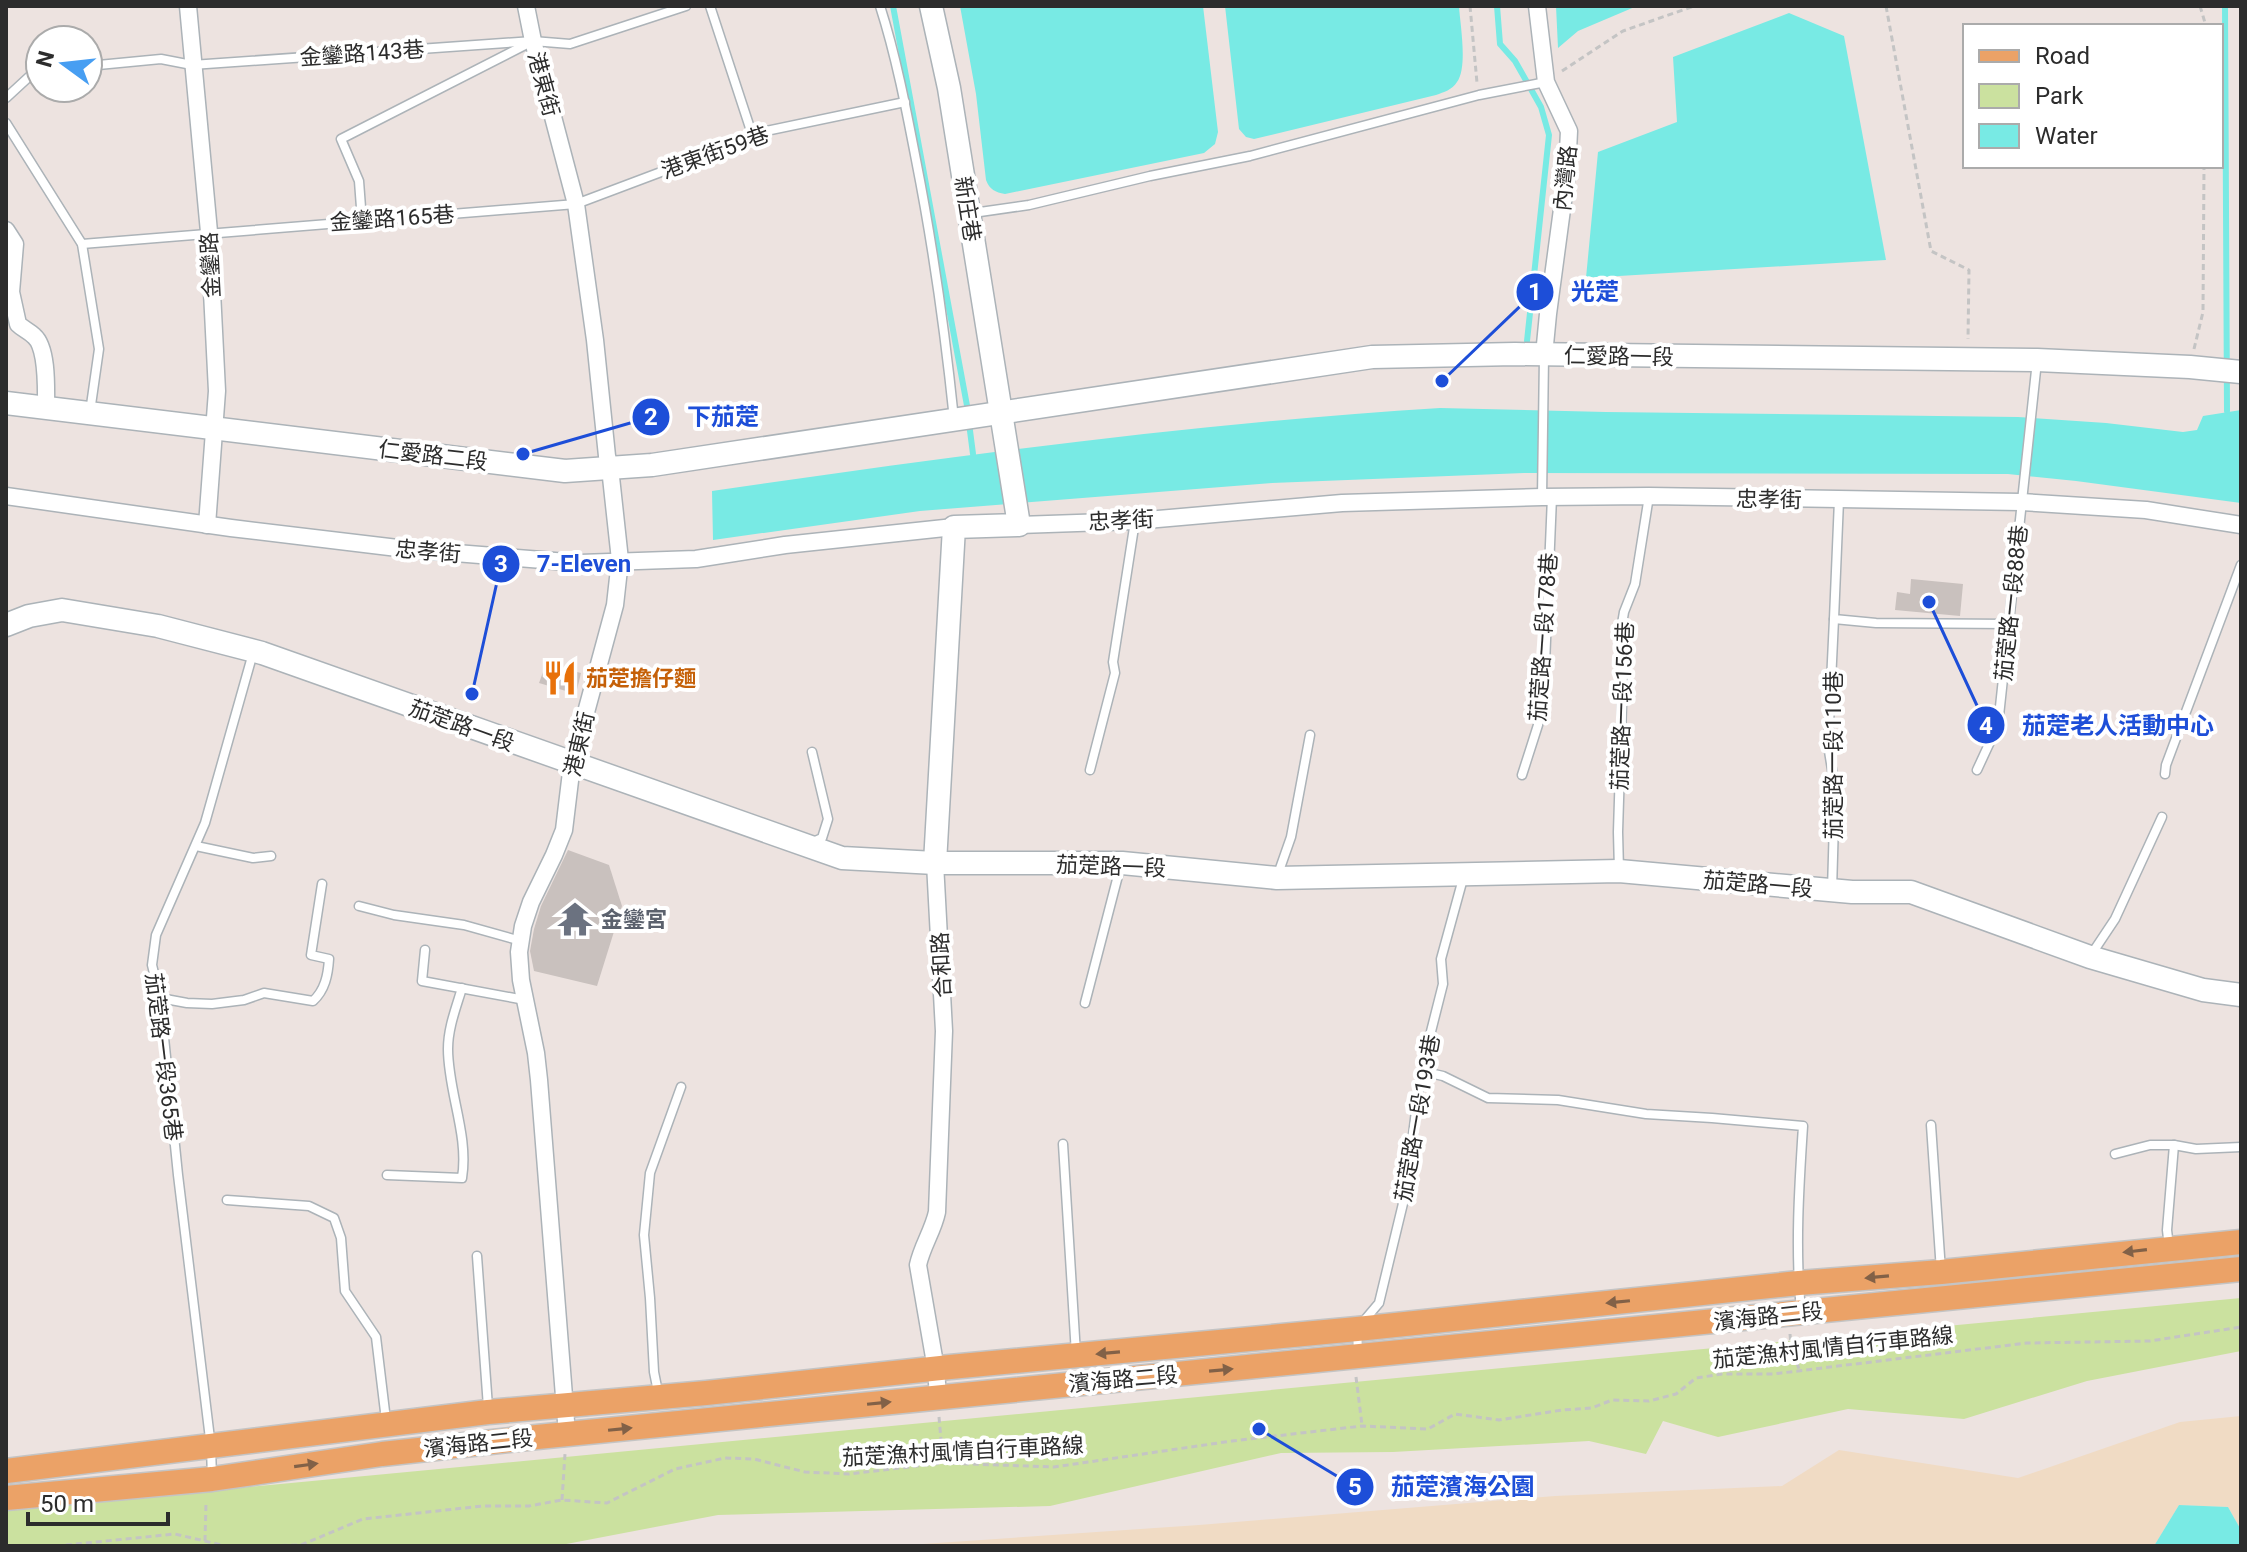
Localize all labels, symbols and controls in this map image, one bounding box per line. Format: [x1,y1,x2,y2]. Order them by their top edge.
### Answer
north arrow [24,24,104,104]
legend [1963,24,2223,168]
street label: 金鑾路143巷 [299,37,425,70]
text: Road [2035,42,2090,70]
text: N [31,48,59,70]
street label: 港東街 [523,49,564,119]
text: Park [2035,82,2084,110]
street label: 港東街59巷 [658,121,772,183]
text: Water [2035,122,2098,150]
street label: 內灣路 [1550,144,1581,212]
street label: 新庄巷 [950,175,985,244]
street label: 金鑾路165巷 [329,202,455,235]
street label: 金鑾路 [196,231,225,299]
callout: 光萣 [1515,268,1635,316]
text: 1 [1528,278,1542,306]
text: 光萣 [1571,278,1619,306]
street label: 仁愛路一段 [1564,343,1674,370]
callout: 下茄萣 [631,393,775,441]
text: 2 [644,403,658,431]
text: 下茄萣 [687,403,759,431]
street label: 仁愛路二段 [377,436,489,475]
street label: 忠孝街 [1736,486,1802,513]
street label: 忠孝街 [1087,506,1155,535]
street label: 茄萣路一段88巷 [1991,524,2032,682]
street label: 忠孝街 [394,536,462,567]
callout: 7-Eleven [481,540,647,588]
text: 3 [494,550,508,578]
text: 7-Eleven [537,550,631,578]
street label: 茄萣路一段178巷 [1525,552,1562,722]
street label: 茄萣路一段156巷 [1607,621,1638,791]
restaurant icon: 茄萣擔仔麵 [541,659,579,697]
place label: 茄萣擔仔麵 [586,666,696,691]
street label: 茄萣路一段110巷 [1821,670,1846,840]
street label: 茄萣路一段 [406,695,518,756]
callout: 茄萣老人活動中心 [1966,701,2230,749]
street label: 港東街 [560,709,599,779]
text: 4 [1979,712,1993,740]
text: 茄萣老人活動中心 [2022,712,2214,740]
street label: 茄萣路一段 [1056,852,1166,881]
street label: 茄萣路一段 [1702,867,1814,902]
temple icon: 金鑾宮 [556,900,594,938]
place label: 金鑾宮 [601,907,667,932]
street label: 合和路 [927,931,956,999]
street label: 茄萣路一段365巷 [141,972,186,1143]
street label: 茄萣路一段193巷 [1391,1033,1444,1204]
one-way arrow [2123,1245,2148,1258]
one-way arrow [1864,1271,1889,1284]
one-way arrow [1605,1296,1630,1309]
street label: 濱海路二段 [1712,1298,1824,1335]
street label: 茄萣漁村風情自行車路線 [1711,1322,1955,1373]
one-way arrow [1096,1346,1121,1359]
street label: 濱海路二段 [1067,1362,1179,1397]
one-way arrow [1209,1363,1234,1376]
one-way arrow [867,1396,892,1409]
one-way arrow [608,1423,633,1436]
street label: 濱海路二段 [422,1425,534,1462]
street label: 茄萣漁村風情自行車路線 [842,1433,1085,1470]
one-way arrow [294,1458,319,1471]
callout: 茄萣濱海公園 [1335,1463,1551,1511]
text: 5 [1348,1473,1362,1501]
text: 茄萣濱海公園 [1391,1473,1535,1501]
scale bar [28,1476,168,1526]
text: 50 m [40,1490,94,1518]

